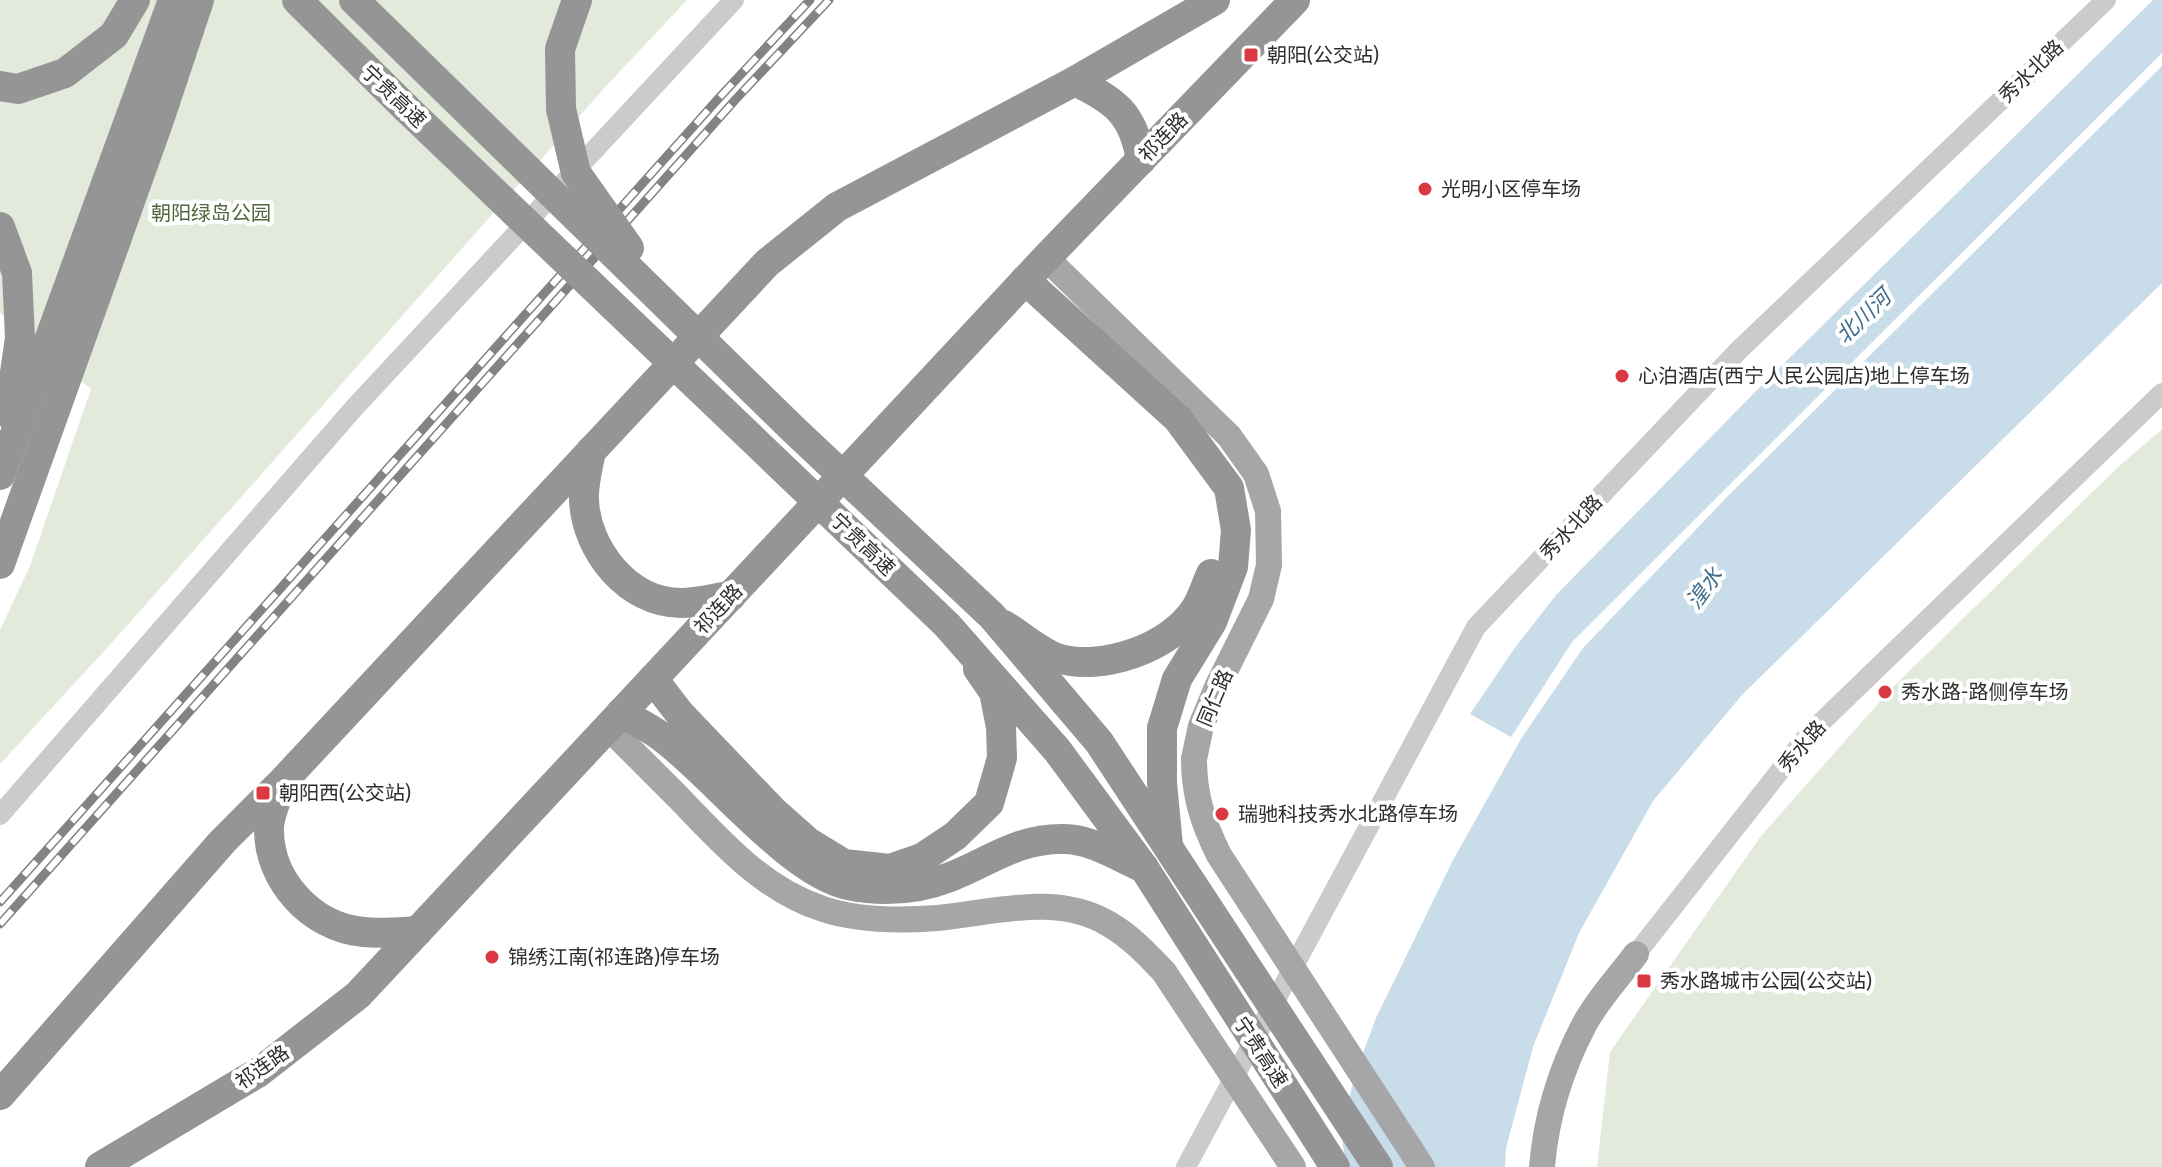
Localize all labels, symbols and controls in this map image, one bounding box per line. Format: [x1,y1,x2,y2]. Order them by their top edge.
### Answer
street label: 秀水北路 [1994,35,2068,107]
place label: 朝阳(公交站) [1267,43,1379,67]
marker: 朝阳(公交站) [1242,46,1260,64]
street label: 宁贵高速 [357,60,431,132]
street label: 祁连路 [1134,107,1192,167]
place label: 光明小区停车场 [1441,177,1581,201]
marker: 光明小区停车场 [1416,180,1434,198]
park label: 朝阳绿岛公园 [151,201,271,225]
water label: 北川河 [1830,281,1899,349]
place label: 心泊酒店(西宁人民公园店)地上停车场 [1638,364,1970,388]
marker: 心泊酒店(西宁人民公园店)地上停车场 [1613,367,1631,385]
street label: 秀水北路 [1535,490,1607,564]
street label: 宁贵高速 [826,508,900,580]
water label: 湟水 [1681,562,1729,614]
street label: 祁连路 [689,579,747,639]
street label: 同仁路 [1192,666,1238,730]
place label: 秀水路-路侧停车场 [1901,680,2068,704]
marker: 秀水路-路侧停车场 [1876,683,1894,701]
street label: 秀水路 [1773,715,1831,777]
place label: 朝阳西(公交站) [279,781,411,805]
marker: 朝阳西(公交站) [254,784,272,802]
place label: 瑞驰科技秀水北路停车场 [1238,802,1458,826]
marker: 瑞驰科技秀水北路停车场 [1213,805,1231,823]
place label: 锦绣江南(祁连路)停车场 [508,945,720,969]
marker: 锦绣江南(祁连路)停车场 [483,948,501,966]
place label: 秀水路城市公园(公交站) [1660,969,1872,993]
marker: 秀水路城市公园(公交站) [1635,972,1653,990]
street label: 宁贵高速 [1229,1012,1293,1092]
street label: 祁连路 [231,1040,293,1094]

